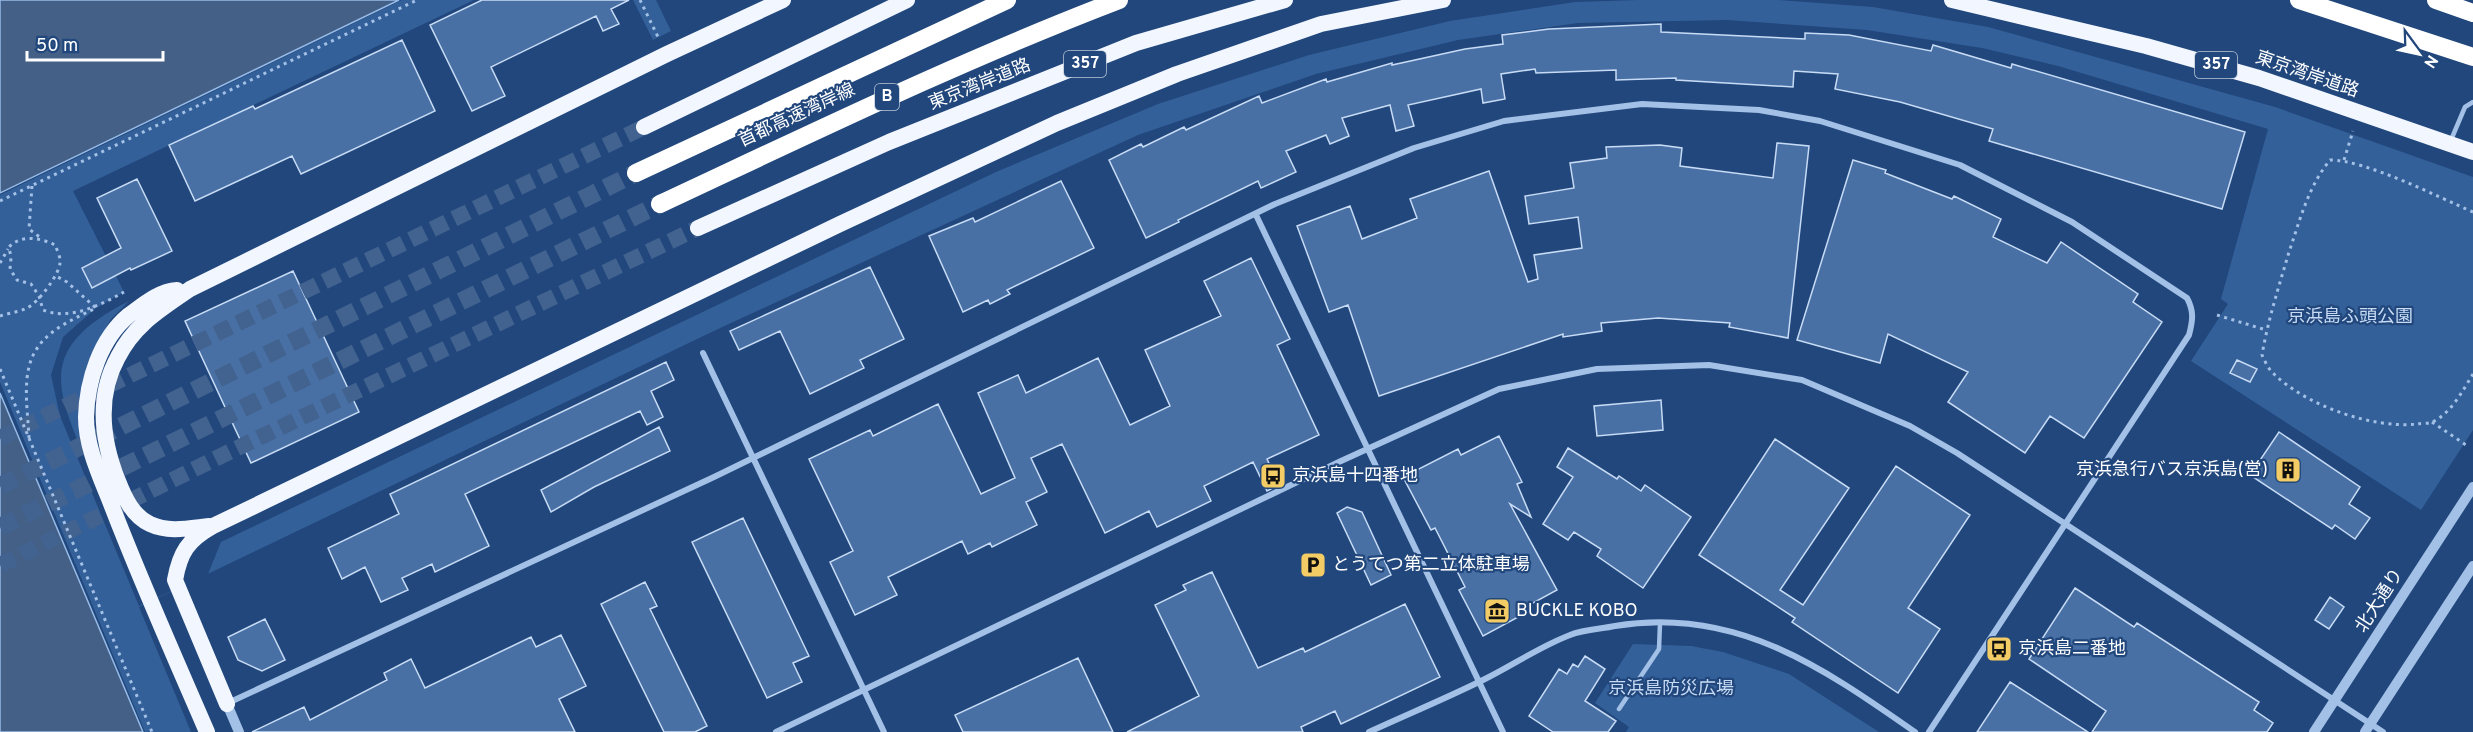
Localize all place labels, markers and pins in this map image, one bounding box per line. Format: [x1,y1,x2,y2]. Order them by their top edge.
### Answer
building icon: 京浜急行バス京浜島(営) [2273,455,2303,485]
place label: 京浜急行バス京浜島(営) [2076,459,2268,482]
bus stop icon: 京浜島十四番地 [1258,461,1288,491]
place label: 京浜島十四番地 [1292,465,1418,488]
parking icon: とうてつ第二立体駐車場 [1298,550,1328,580]
place label: とうてつ第二立体駐車場 [1332,554,1530,577]
museum icon: BUCKLE KOBO [1482,596,1512,626]
place label: BUCKLE KOBO [1516,600,1638,623]
bus stop icon: 京浜島二番地 [1984,634,2014,664]
place label: 京浜島二番地 [2018,638,2126,661]

